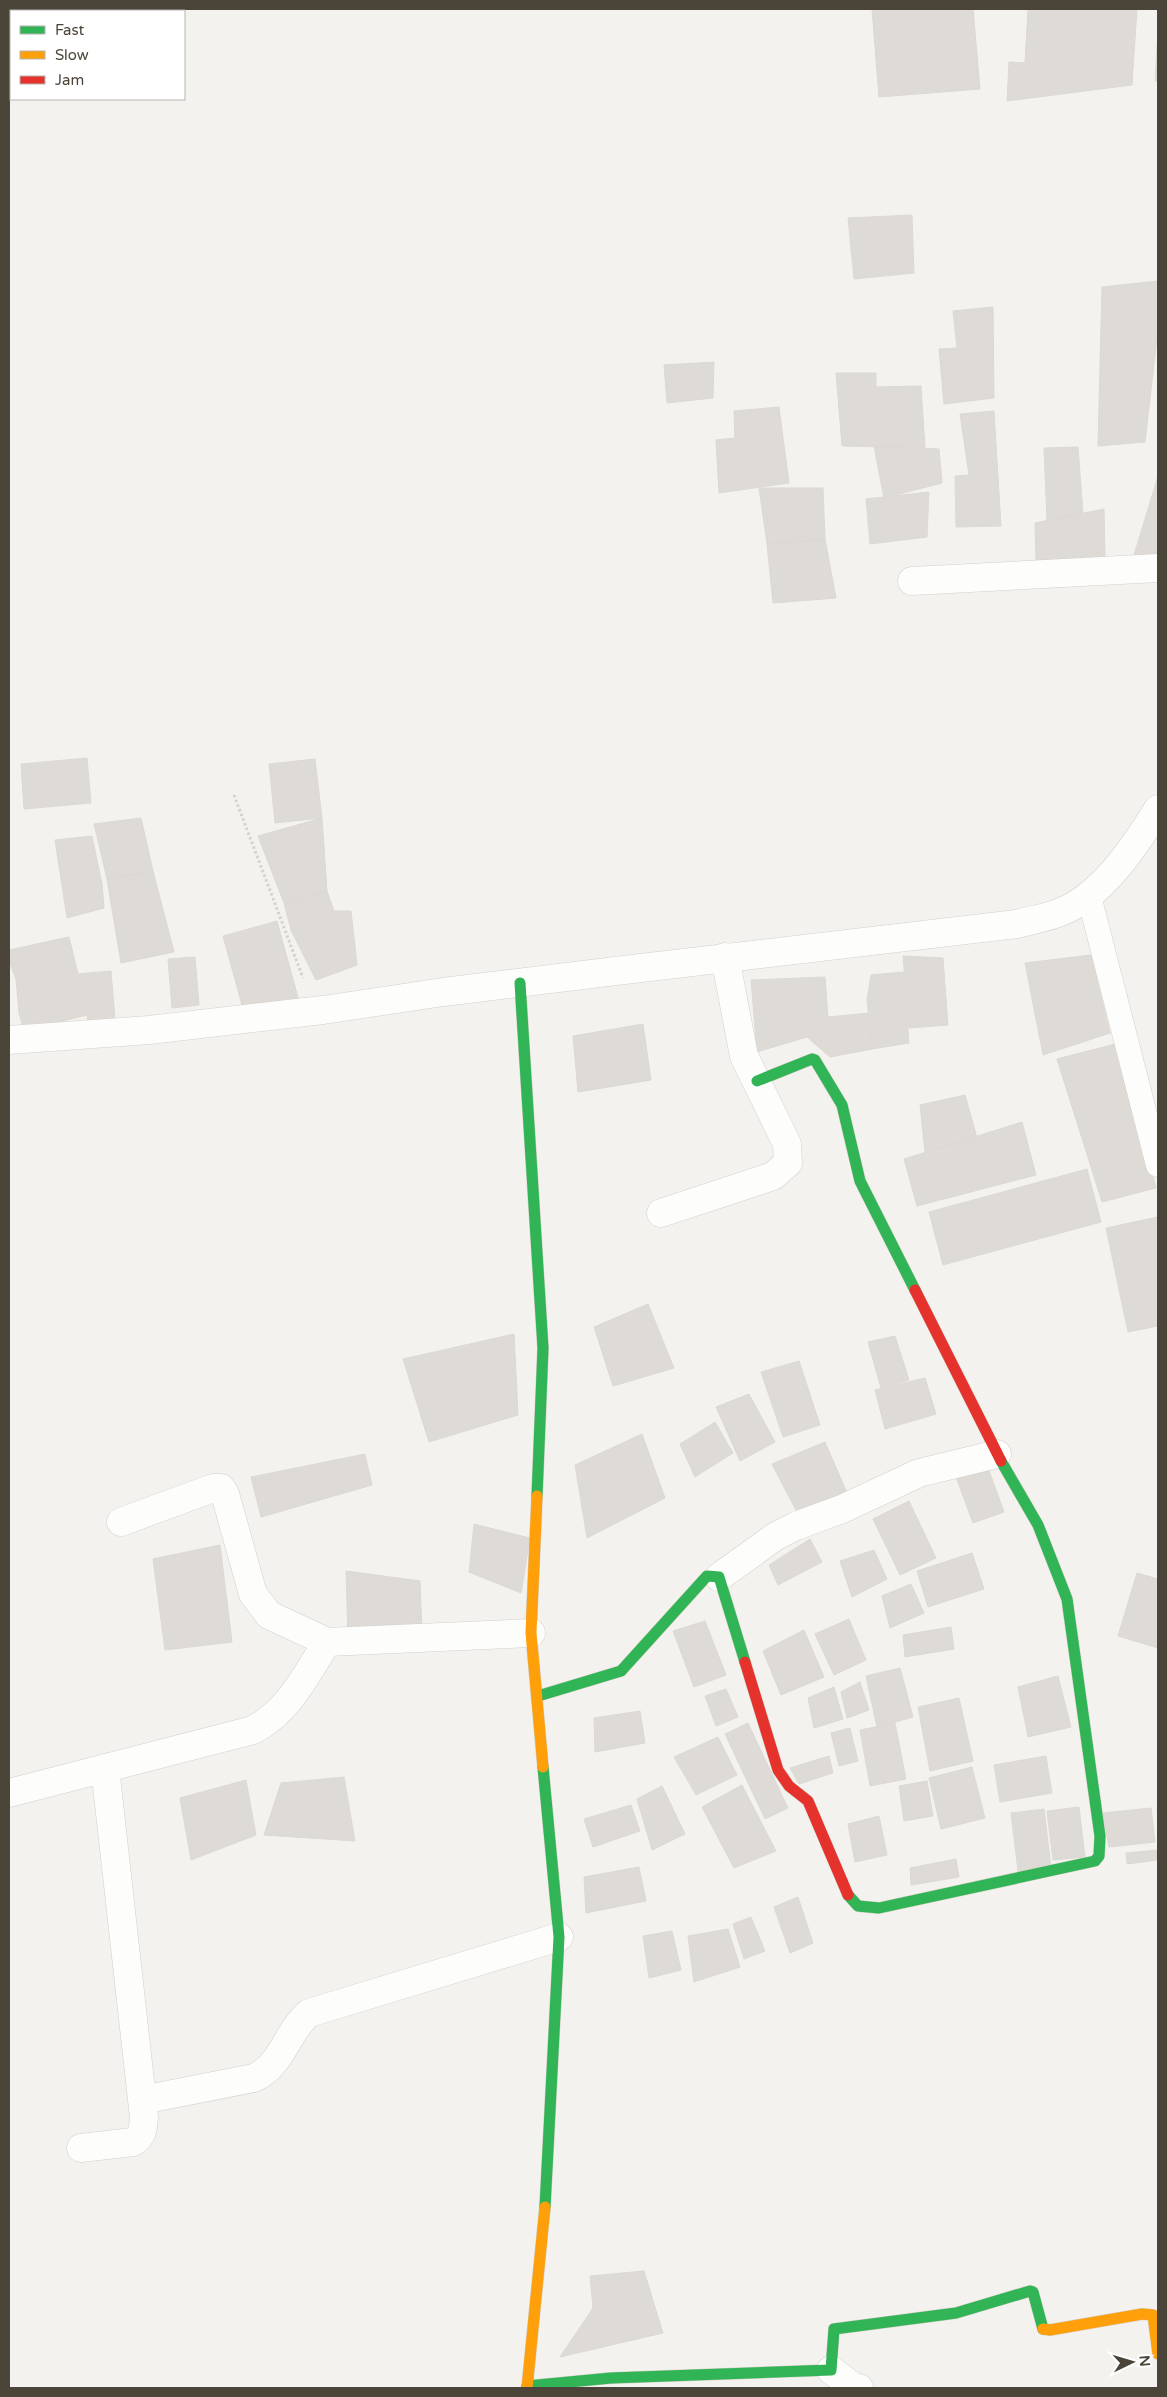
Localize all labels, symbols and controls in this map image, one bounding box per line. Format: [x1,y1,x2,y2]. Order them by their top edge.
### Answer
legend [10,10,185,100]
text: Fast [55,21,85,39]
text: Slow [55,46,89,64]
text: Jam [55,71,84,89]
north arrow [1107,2337,1157,2387]
text: N [1135,2355,1153,2367]

